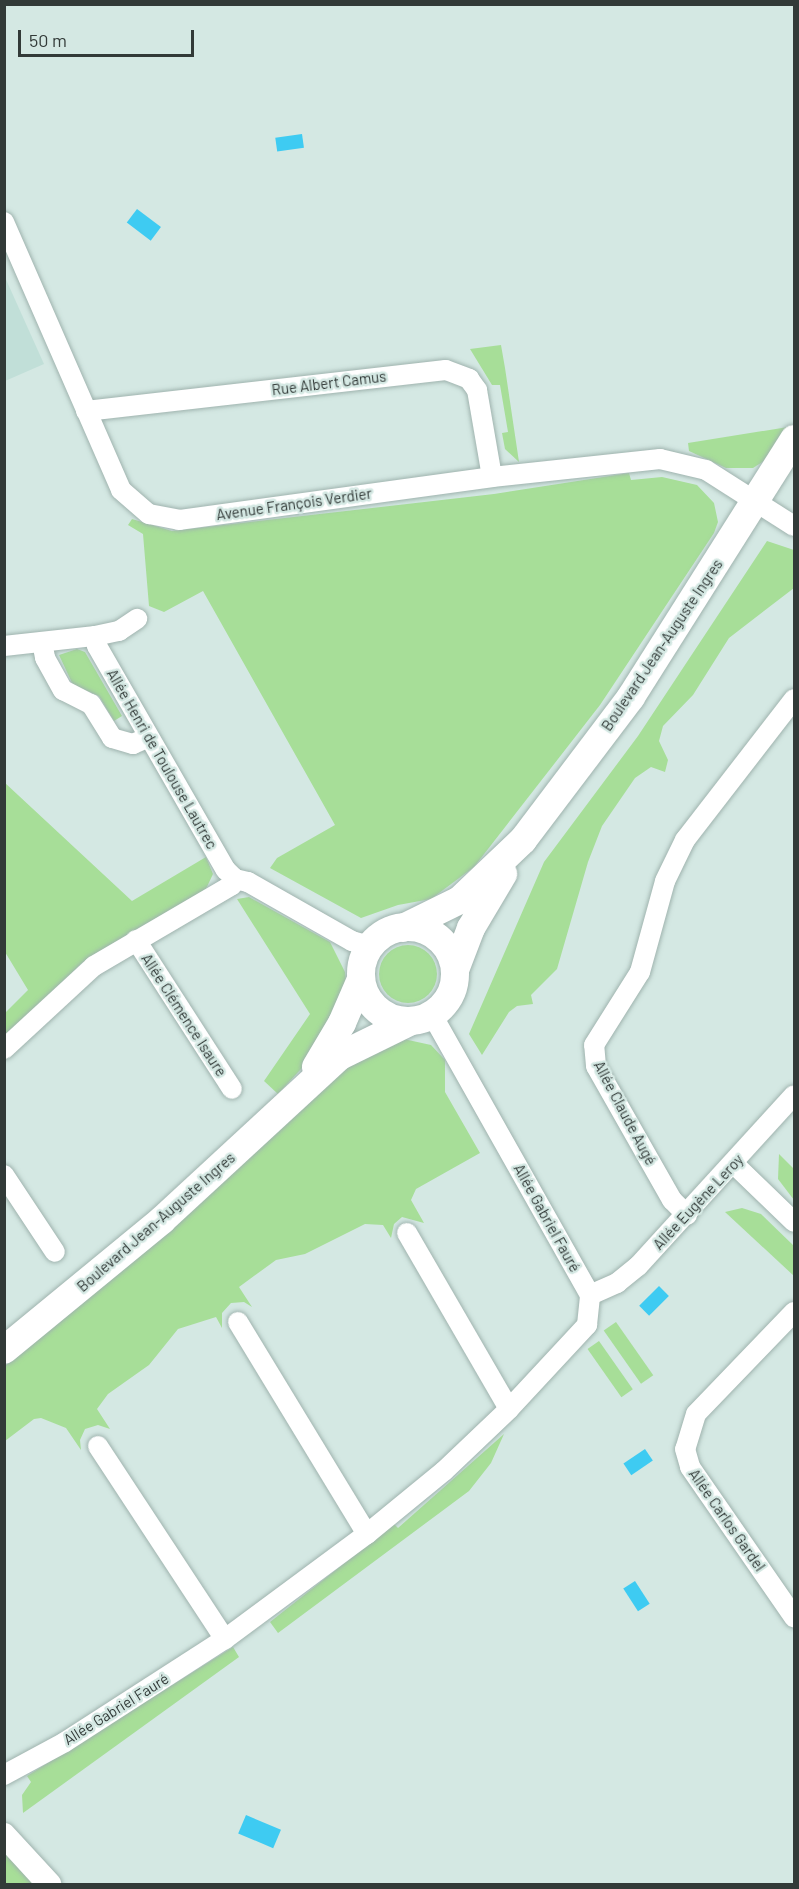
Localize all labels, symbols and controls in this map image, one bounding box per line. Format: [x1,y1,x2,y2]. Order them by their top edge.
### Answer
scale bar [21,18,196,56]
text: 50 m [29,29,67,51]
street label: Rue Albert Camus [271,367,387,399]
street label: Avenue François Verdier [215,484,373,524]
street label: Boulevard Jean-Auguste Ingres [598,556,726,734]
street label: Allée Henri de Toulouse Lautrec [103,666,221,852]
street label: Allée Clémence Isaure [138,950,230,1080]
street label: Allée Claude Augé [590,1058,660,1168]
street label: Boulevard Jean-Auguste Ingres [73,1149,239,1295]
street label: Allée Eugène Leroy [649,1151,747,1253]
street label: Allée Gabriel Fauré [510,1161,584,1275]
street label: Allée Carlos Gardel [685,1465,769,1575]
street label: Allée Gabriel Fauré [60,1669,172,1749]

